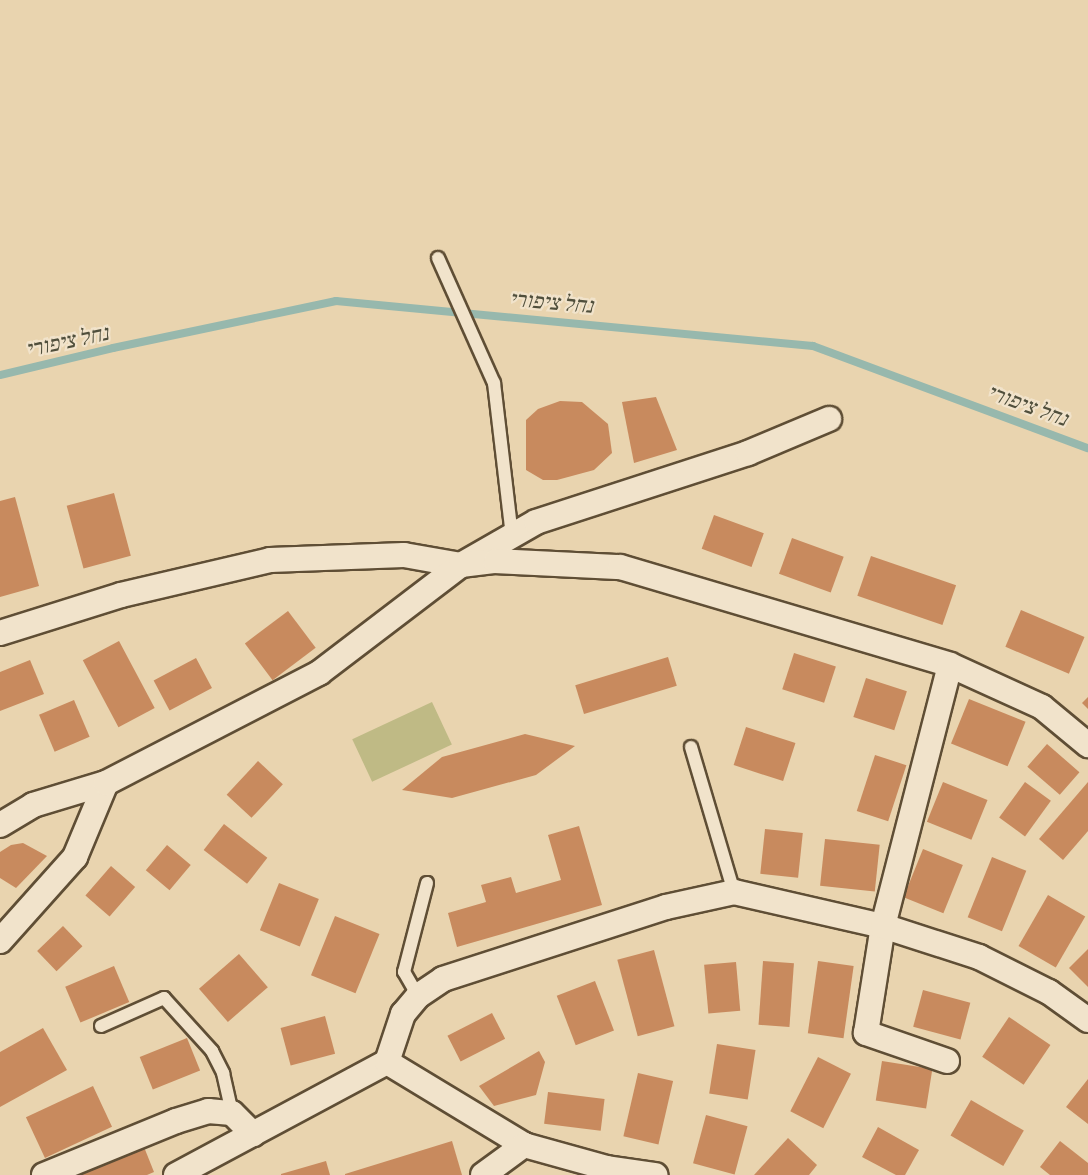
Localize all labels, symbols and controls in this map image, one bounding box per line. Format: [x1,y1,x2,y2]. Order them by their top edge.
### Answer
water label: נחל ציפורי [508,286,594,320]
water label: נחל ציפורי [23,320,111,364]
water label: נחל ציפורי [983,379,1071,433]

